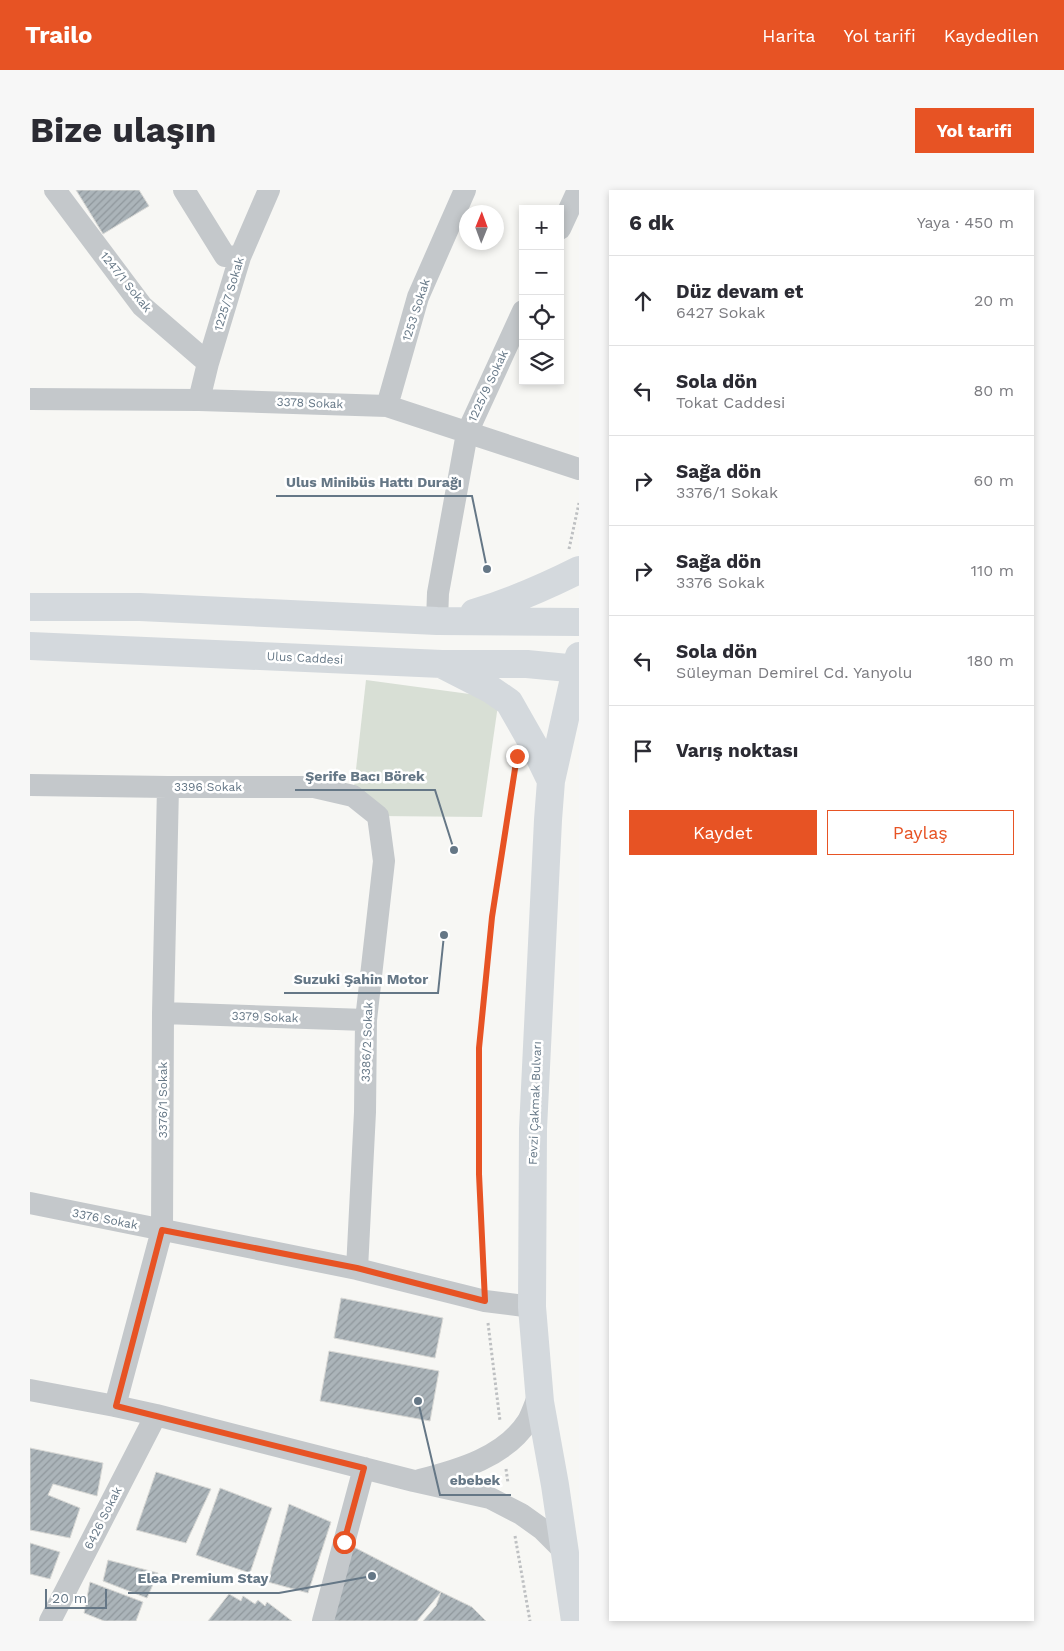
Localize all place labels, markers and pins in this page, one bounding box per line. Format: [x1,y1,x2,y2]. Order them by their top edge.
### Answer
callout: Ulus Minibüs Hattı Durağı [276,467,472,496]
callout: Şerife Bacı Börek [295,761,435,790]
callout: Suzuki Şahin Motor [284,964,438,993]
callout: ebebek [440,1466,511,1495]
callout: Elea Premium Stay [128,1564,279,1593]

